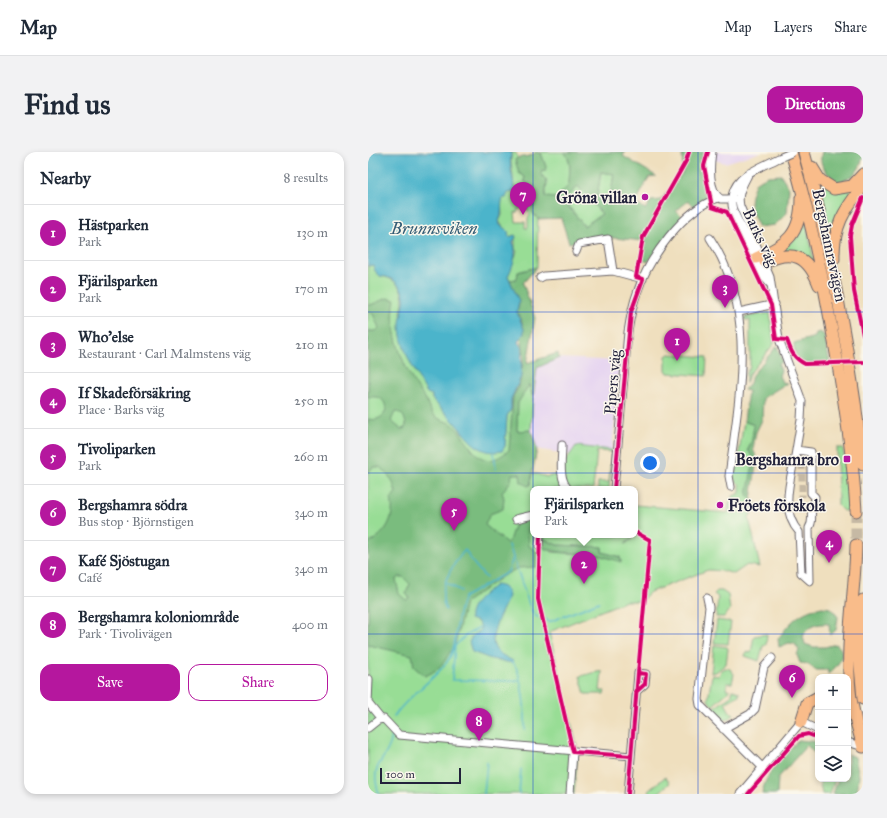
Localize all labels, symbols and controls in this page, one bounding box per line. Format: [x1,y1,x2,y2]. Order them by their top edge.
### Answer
text: Map [20,16,57,39]
text: Map [724,19,752,36]
text: Layers [774,19,812,36]
text: Share [834,19,867,36]
button: Directions [767,86,863,123]
text: Find us [24,87,110,122]
text: Nearby [40,168,91,189]
text: 8 results [284,170,328,186]
pin: 7 [510,182,536,215]
street label: Bergshamravägen [807,187,851,304]
place label: Gröna villan [556,188,637,207]
marker: Gröna villan [640,192,650,202]
street label: Barks väg [738,205,782,270]
text: Hästparken [78,216,149,234]
water label: Brunnsviken [390,218,477,239]
text: 1 [50,225,56,241]
text: 130 m [296,225,328,241]
text: Park [78,234,102,250]
text: Fjärilsparken [78,272,158,290]
pin: 3 [712,275,738,308]
text: 2 [50,281,56,297]
text: 170 m [295,281,328,297]
text: Park [78,290,102,306]
text: Who'else [78,328,134,346]
pin: 1 [664,328,690,361]
text: 3 [50,337,56,353]
text: 210 m [295,337,328,353]
text: Restaurant · Carl Malmstens väg [78,346,251,362]
street label: Pipers väg [600,348,626,416]
text: If Skadeförsäkring [78,384,190,402]
text: 4 [49,393,57,409]
text: 250 m [294,393,328,409]
text: Place · Barks väg [78,402,164,418]
text: Tivoliparken [78,440,156,458]
text: 5 [50,449,56,465]
text: 260 m [294,449,328,465]
place label: Bergshamra bro [735,450,839,470]
your location [640,453,660,473]
marker: Bergshamra bro [842,454,852,464]
text: Park [78,458,102,474]
popup [530,486,638,538]
text: Fjärilsparken [544,495,624,513]
text: Bergshamra södra [78,496,187,514]
place label: Fröets förskola [728,496,827,515]
pin: 5 [441,498,467,531]
marker: Fröets förskola [715,500,725,510]
text: 6 [50,505,56,521]
text: 340 m [294,505,328,521]
text: Park [544,513,568,529]
text: Bus stop · Björnstigen [78,514,194,530]
pin: 4 [816,530,842,563]
pin: 2 [571,551,597,584]
text: Kafé Sjöstugan [78,552,170,570]
text: 7 [50,561,56,577]
text: 340 m [294,561,328,577]
text: Café [78,570,102,586]
text: Bergshamra koloniområde [78,608,239,626]
text: 8 [50,617,56,633]
text: 400 m [292,617,328,633]
text: Park · Tivolivägen [78,626,172,642]
button: Save [40,664,180,701]
button: Share [188,664,328,701]
pin: 6 [779,665,805,698]
map controls [815,674,851,782]
button: + [815,674,851,710]
pin: 8 [466,708,492,741]
button: − [815,710,851,746]
button: layers [815,746,851,782]
scale bar [380,766,461,785]
text: 100 m [386,768,415,781]

